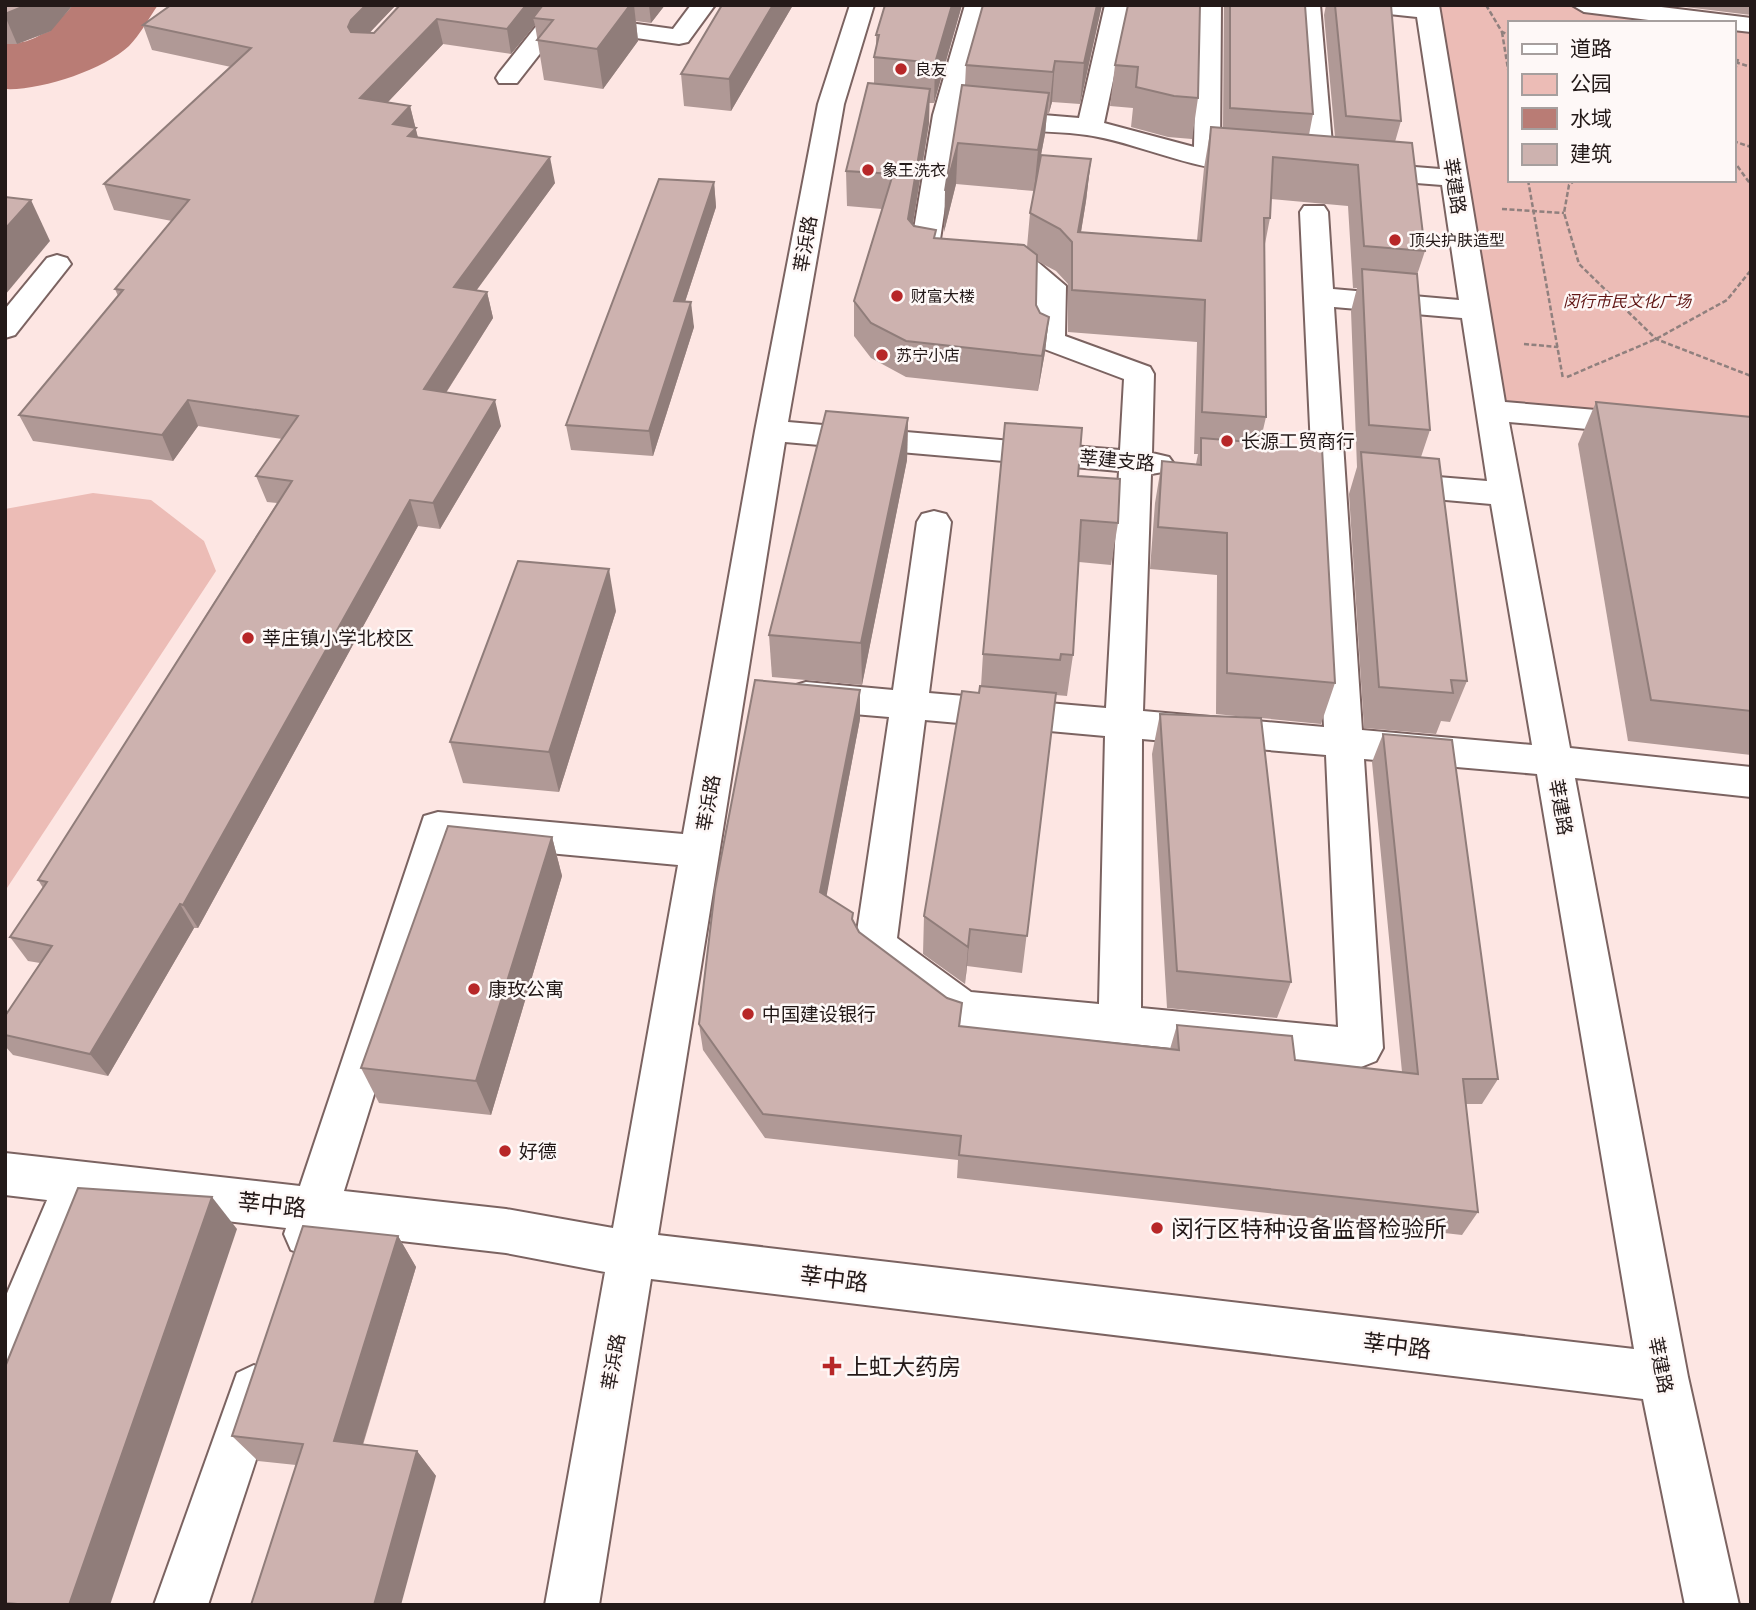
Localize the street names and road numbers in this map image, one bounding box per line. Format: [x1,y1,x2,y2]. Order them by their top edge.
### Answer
street label: 莘建路 [1438,156,1472,216]
street label: 莘浜路 [787,214,823,274]
street label: 莘建支路 [1078,444,1156,476]
street label: 莘浜路 [690,773,726,833]
street label: 莘建路 [1543,777,1579,837]
street label: 莘中路 [236,1184,308,1224]
street label: 莘中路 [798,1258,870,1298]
street label: 莘中路 [1361,1325,1433,1365]
street label: 莘浜路 [595,1332,631,1392]
street label: 莘建路 [1643,1335,1679,1395]

